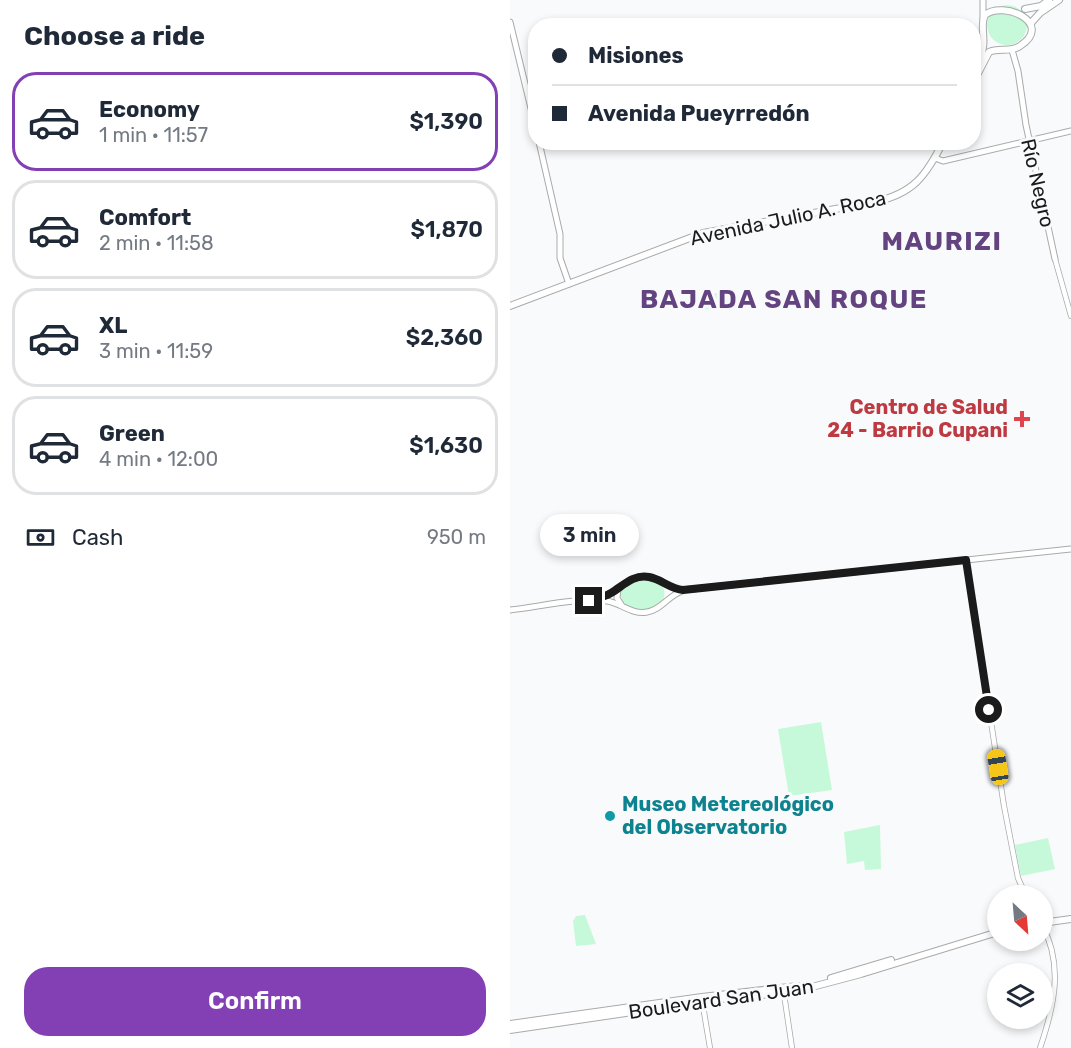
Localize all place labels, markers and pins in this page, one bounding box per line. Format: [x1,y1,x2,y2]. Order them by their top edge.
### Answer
place label: Centro de Salud 24 - Barrio Cupani [827,395,1008,442]
marker: Centro de Salud 24 - Barrio Cupani [1013,410,1031,428]
place label: Museo Metereológico del Observatorio [622,792,834,839]
marker: Museo Metereológico del Observatorio [603,809,617,823]

